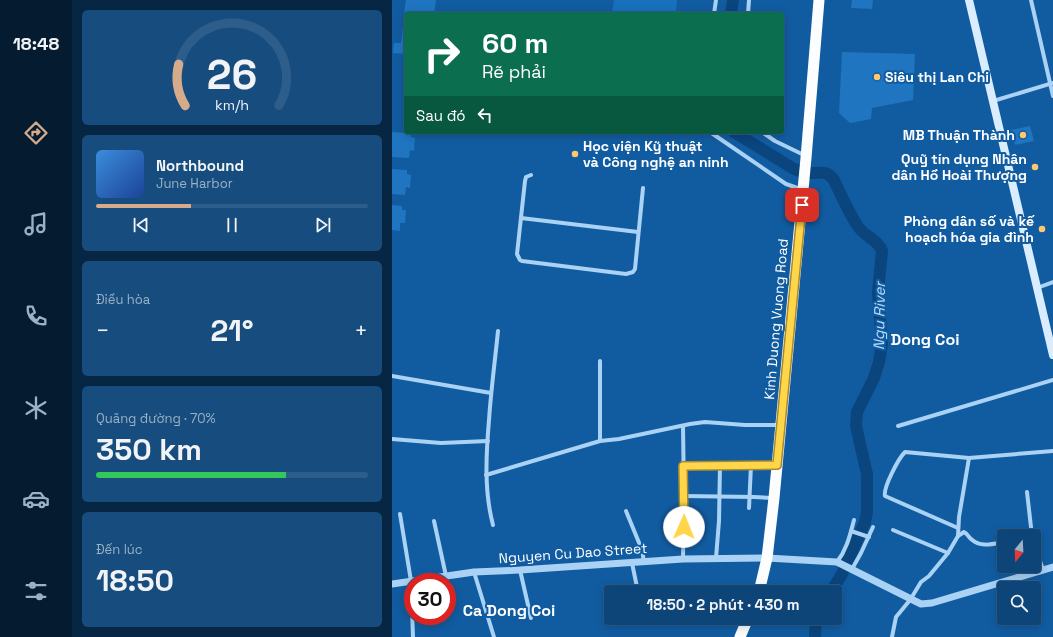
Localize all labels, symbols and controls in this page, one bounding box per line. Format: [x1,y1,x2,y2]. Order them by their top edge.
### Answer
text: 60 m [482,25,548,61]
icon: right [416,28,468,80]
text: 18:48 [13,32,59,55]
text: 26 [207,48,257,101]
text: Rẽ phải [482,60,546,83]
place label: Siêu thị Lan Chi [885,68,989,86]
marker: Siêu thị Lan Chi [872,72,882,82]
text: km/h [215,95,249,113]
icon: left [474,104,496,126]
text: Sau đó [416,106,466,125]
icon: directions [22,119,50,147]
place label: MB Thuận Thành [903,126,1015,144]
marker: MB Thuận Thành [1018,130,1028,140]
place label: Học viện Kỹ thuật và Công nghệ an ninh [583,137,729,171]
marker: Học viện Kỹ thuật và Công nghệ an ninh [570,149,580,159]
place label: Quỹ tín dụng Nhân dân Hồ Hoài Thượng [891,150,1027,184]
text: Northbound [156,156,244,175]
marker: Quỹ tín dụng Nhân dân Hồ Hoài Thượng [1030,162,1040,172]
text: June Harbor [156,175,233,192]
pin [785,188,819,222]
icon: arrive [791,194,813,216]
icon: music [22,210,50,238]
place label: Phòng dân số và kế hoạch hóa gia đình [904,212,1035,246]
icon: previous [130,214,152,236]
icon: pause [221,214,243,236]
icon: next [312,214,334,236]
marker: Phòng dân số và kế hoạch hóa gia đình [1037,224,1047,234]
street label: Kinh Duong Vuong Road [760,238,792,400]
water label: Ngu River [869,280,889,350]
text: Điều hòa [96,291,150,308]
icon: phone [22,302,50,330]
text: 21° [210,311,254,350]
text: − [96,316,110,344]
text: + [354,316,368,344]
district label: Dong Coi [891,329,959,350]
icon: climate [22,394,50,422]
text: Quãng đường · 70% [96,410,216,427]
text: 350 km [96,430,202,469]
icon: car [22,485,50,513]
position arrow [663,506,705,548]
north arrow [997,529,1041,573]
map controls [997,529,1041,625]
street label: Nguyen Cu Dao Street [498,539,648,567]
text: Đến lúc [96,541,143,558]
text: 18:50 [96,561,174,600]
speed limit sign: 30 [404,573,456,625]
icon: filters [22,577,50,605]
button: search [997,581,1041,625]
text: 18:50 · 2 phút · 430 m [646,595,800,614]
district label: Ca Dong Coi [463,600,555,621]

